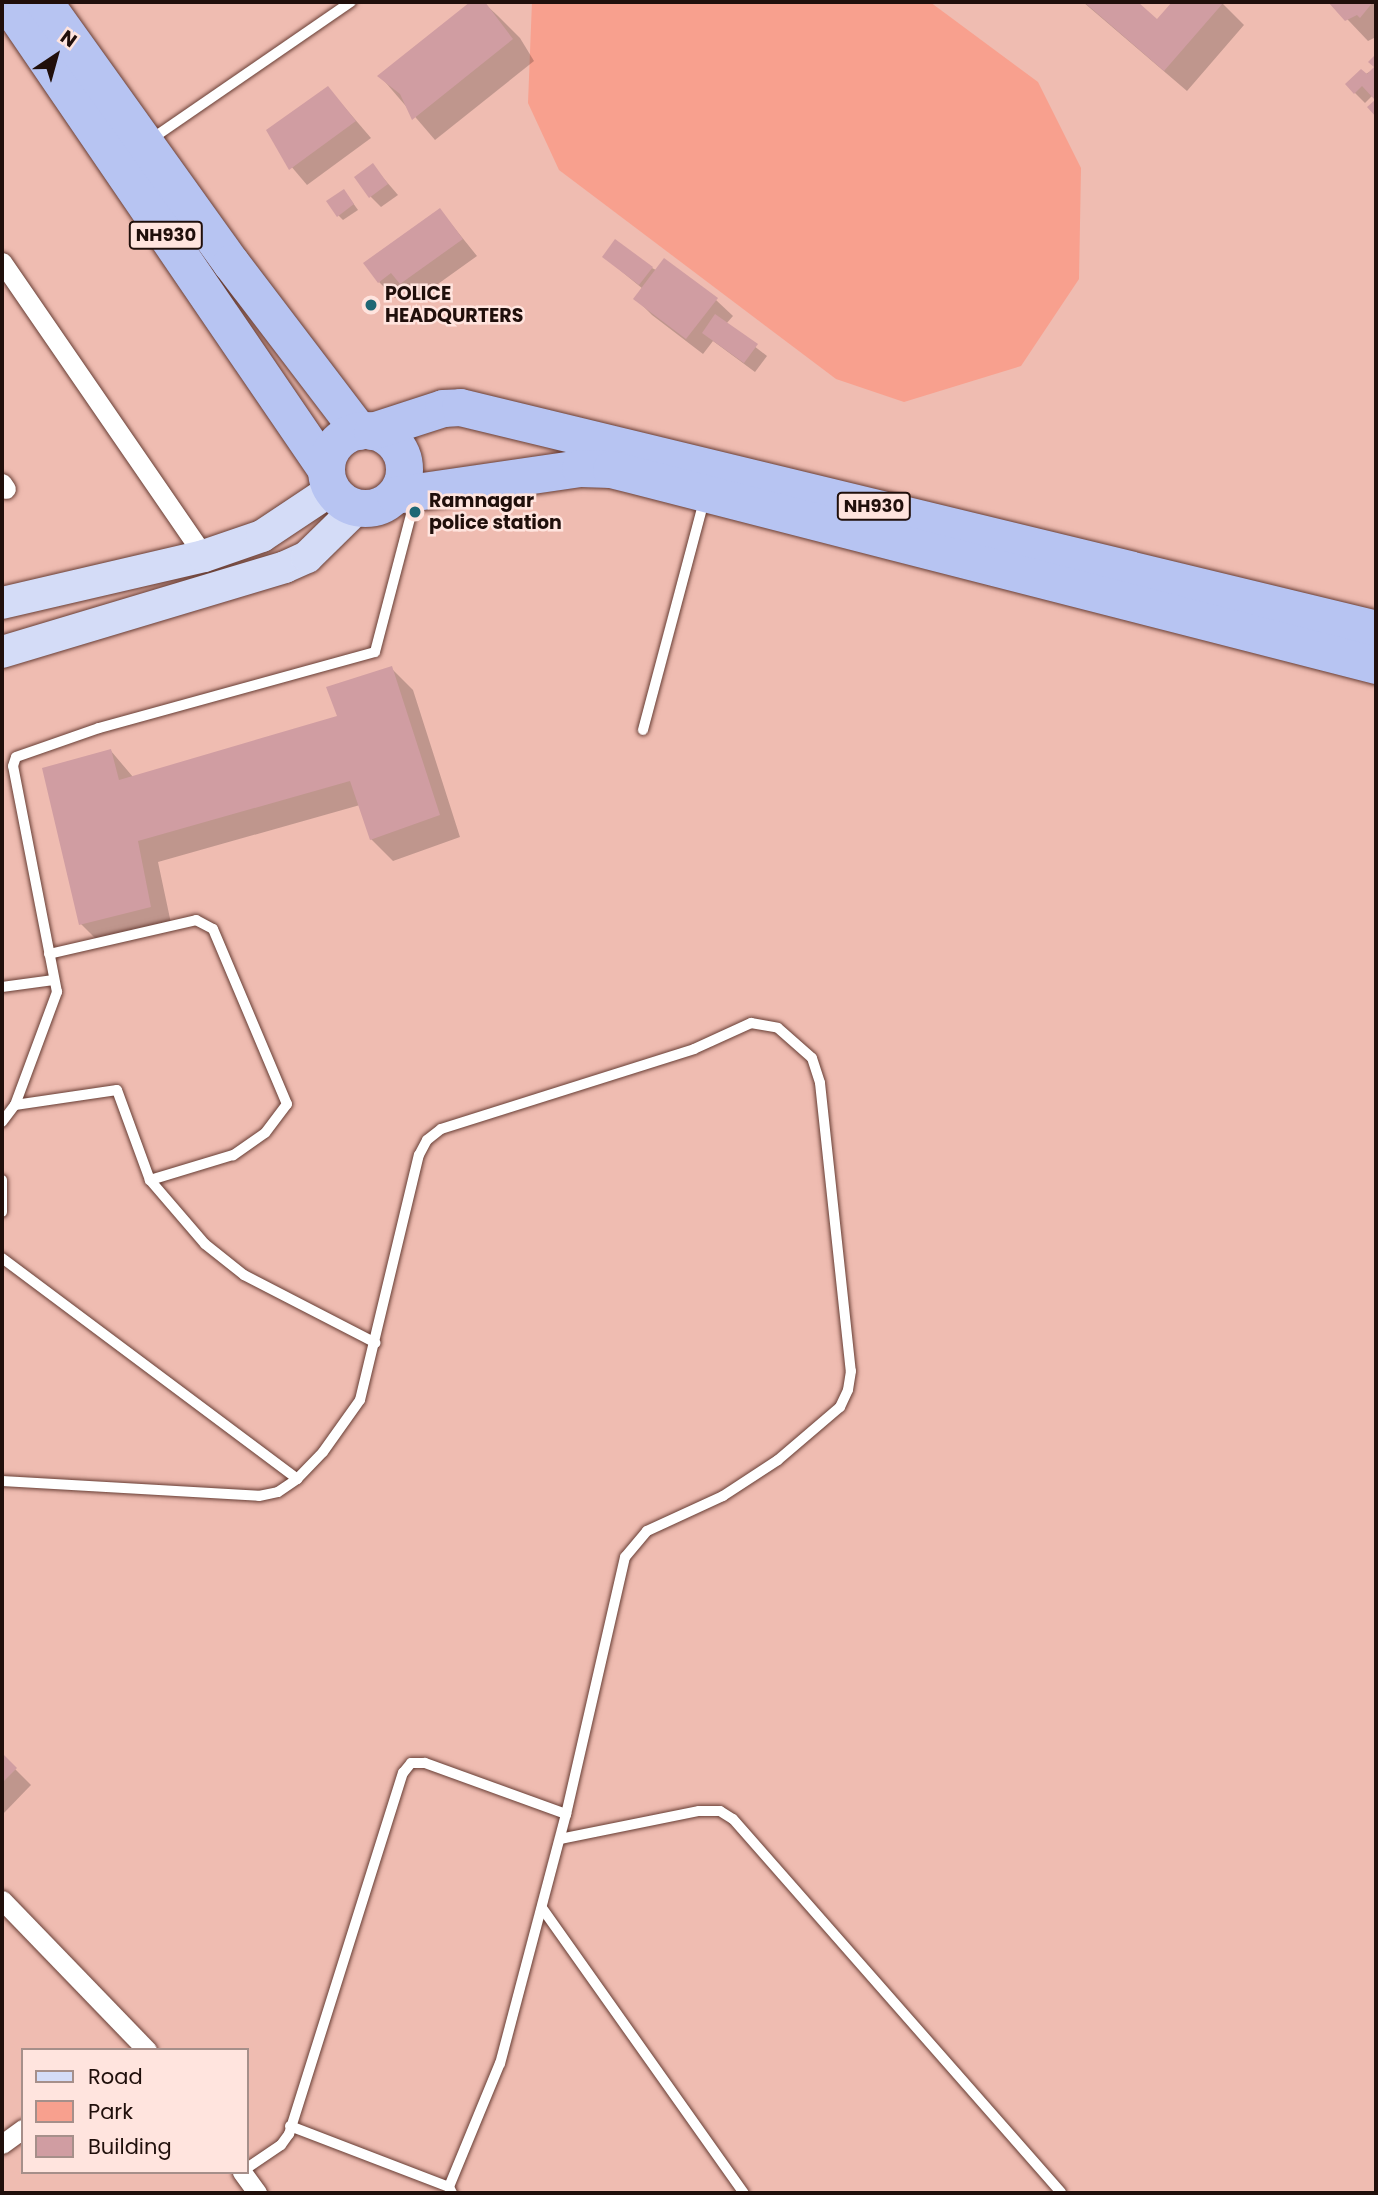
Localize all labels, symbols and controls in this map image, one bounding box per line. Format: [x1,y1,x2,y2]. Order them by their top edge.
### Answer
north arrow [21,21,91,91]
text: N [55,23,82,54]
road number: NH930 [128,220,204,249]
place label: POLICE HEADQURTERS [385,283,523,327]
marker: POLICE HEADQURTERS [363,297,379,313]
place label: Ramnagar police station [429,490,562,534]
road number: NH930 [836,492,912,520]
marker: Ramnagar police station [407,504,423,520]
legend [21,2048,248,2174]
text: Road [88,2062,143,2091]
text: Park [88,2097,133,2126]
text: Building [88,2132,172,2161]

